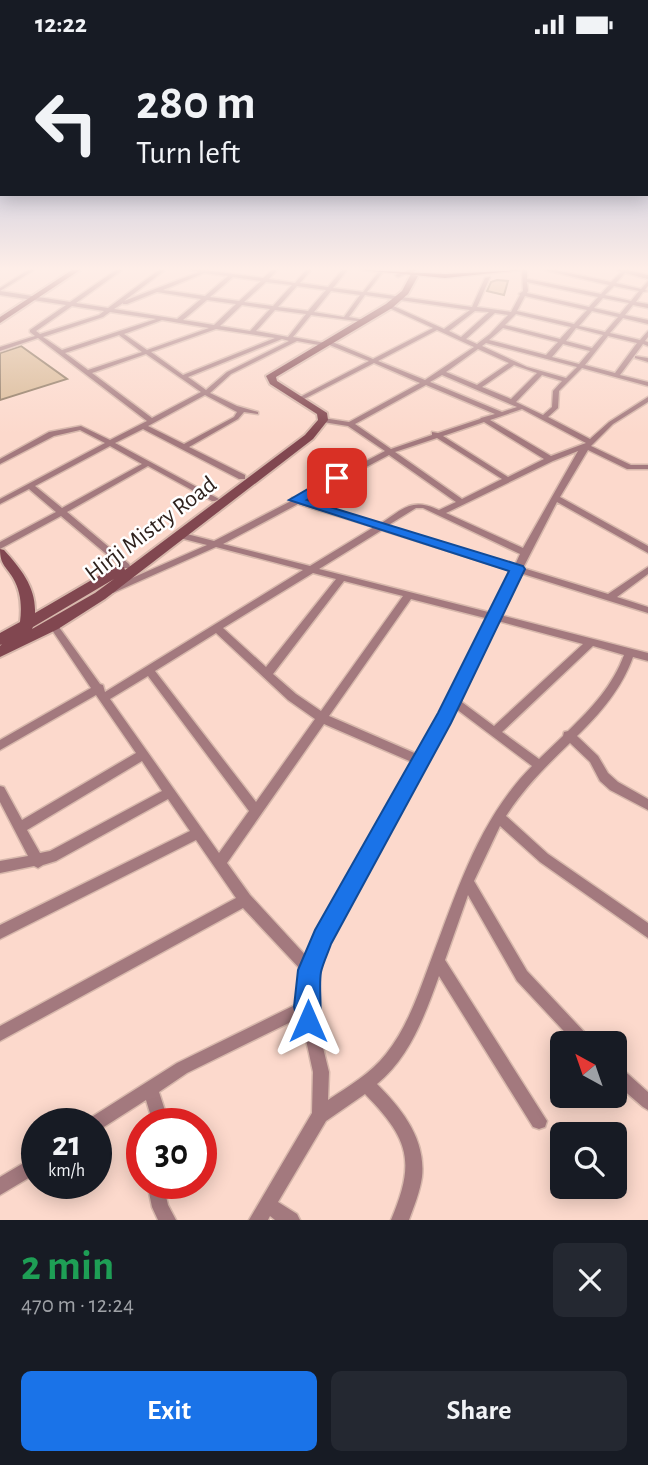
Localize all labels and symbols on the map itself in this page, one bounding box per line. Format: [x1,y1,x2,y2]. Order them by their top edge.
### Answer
pin [307,448,367,508]
street label: Hirji Mistry Road [81,472,221,586]
position arrow [271,984,345,1058]
north arrow [550,1031,626,1108]
speed limit sign: 30 [126,1108,217,1199]

